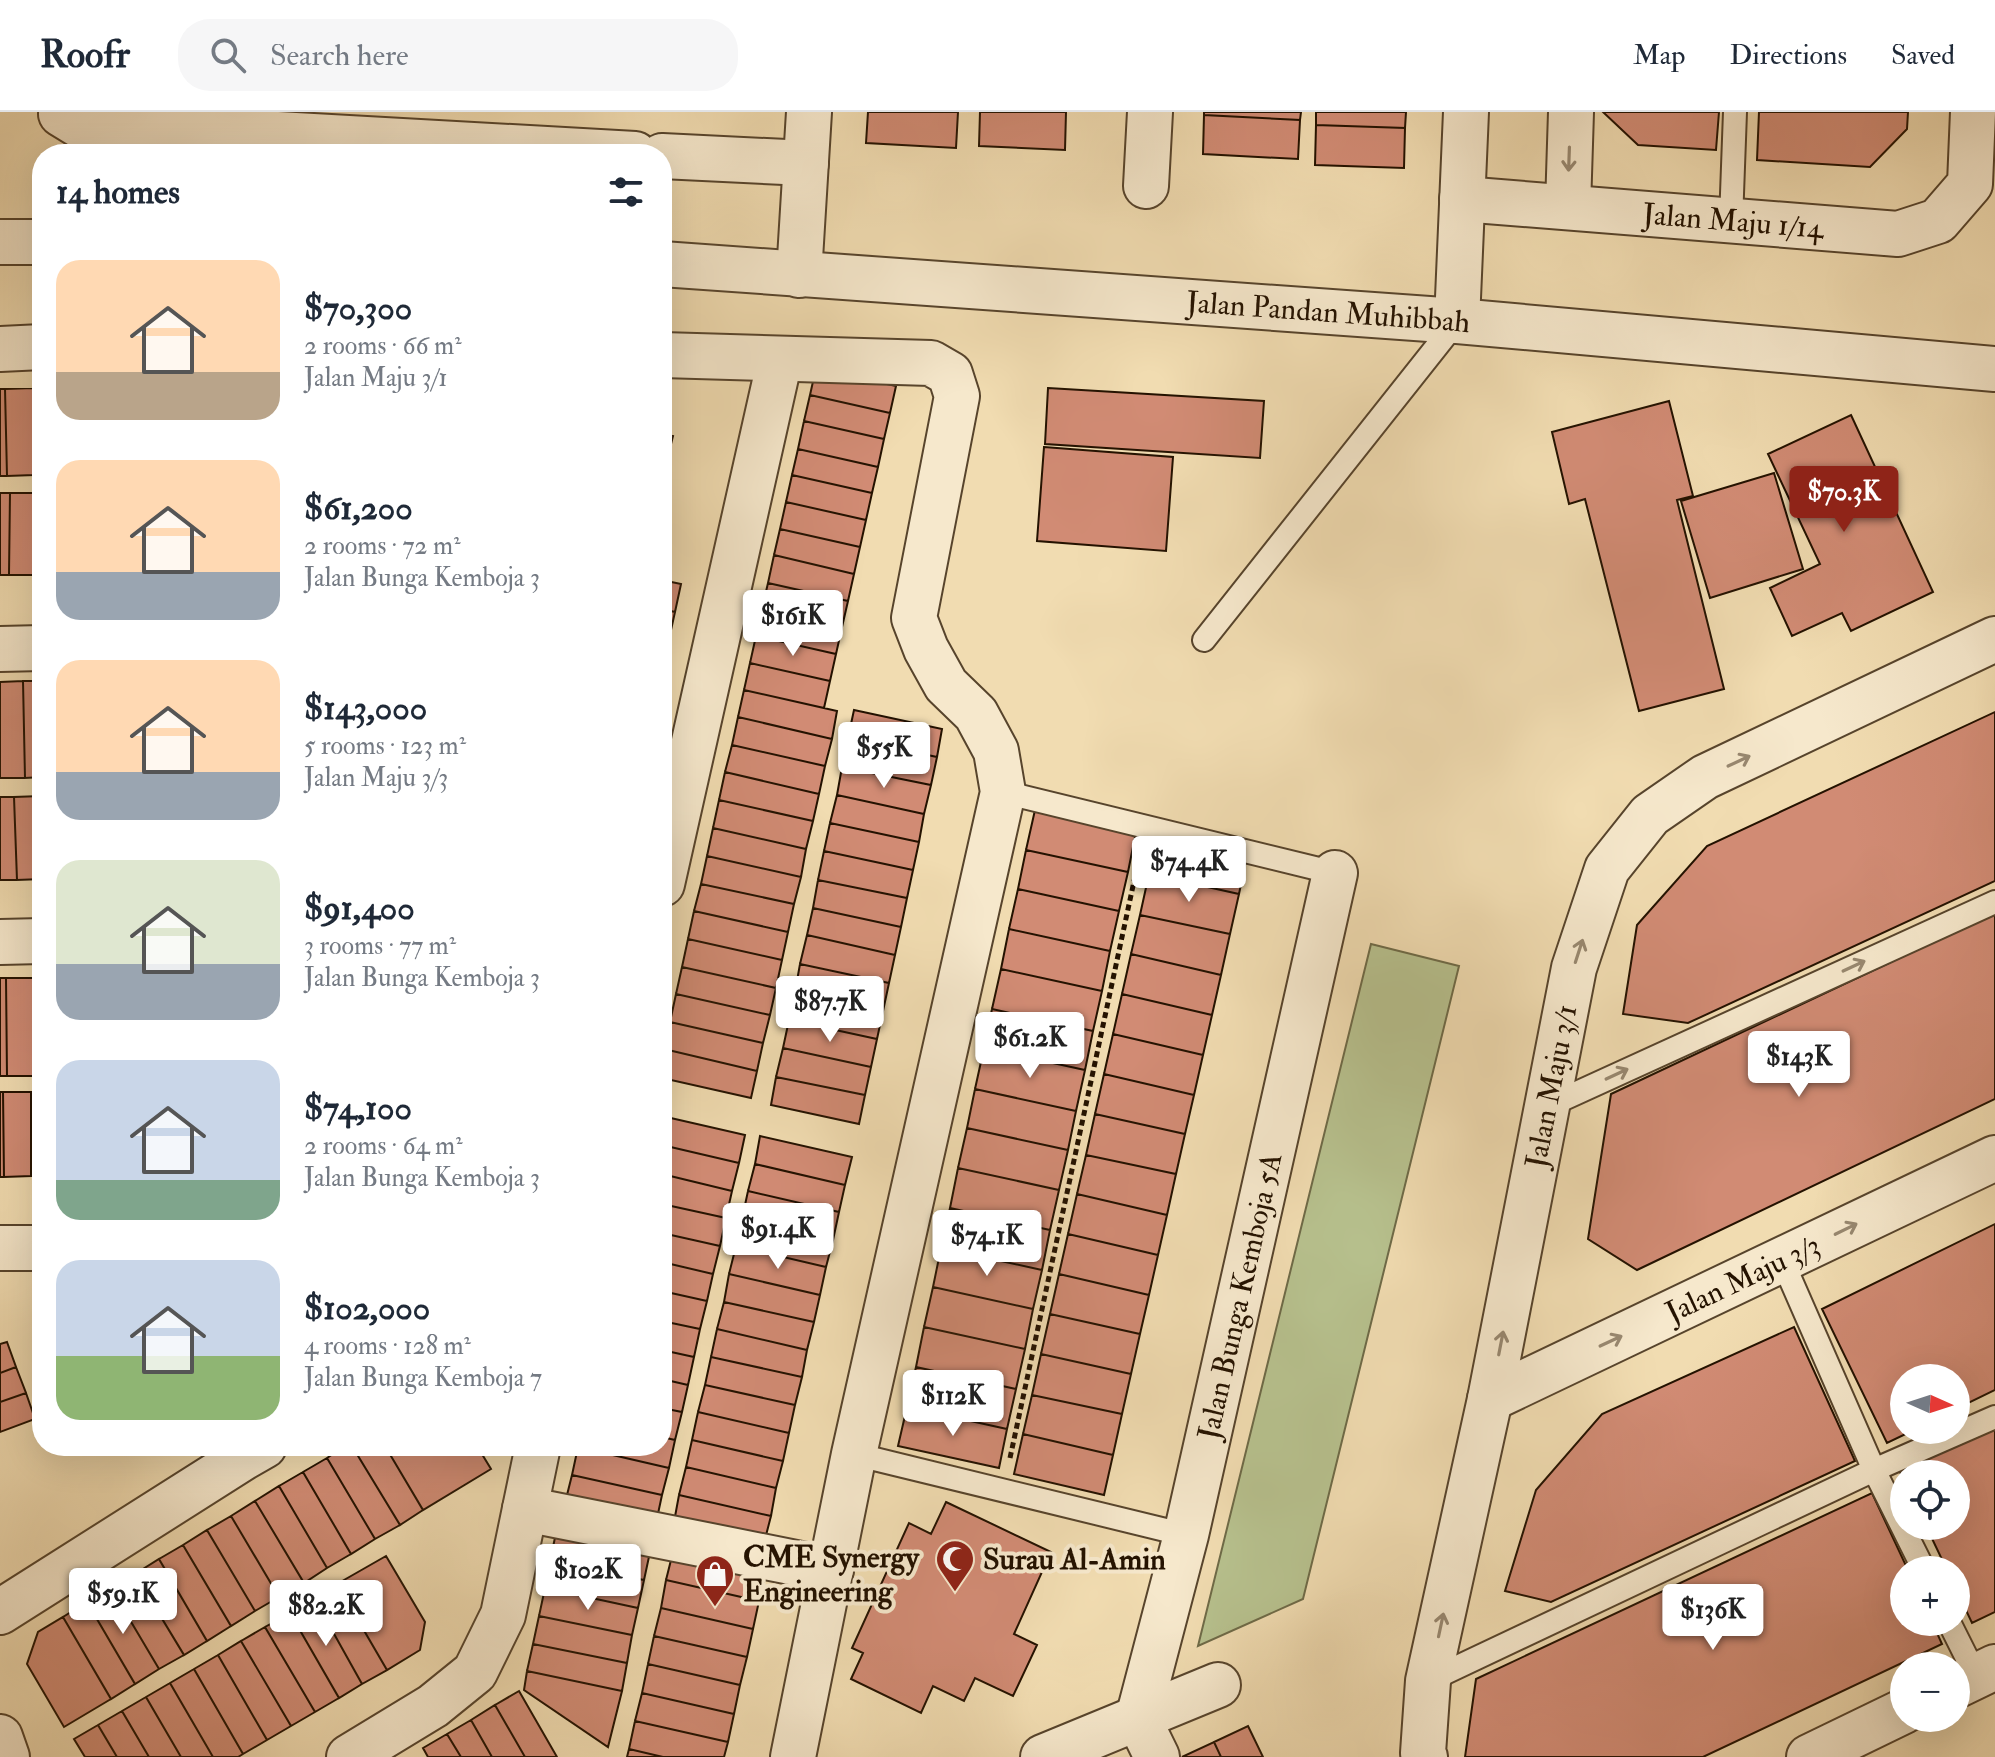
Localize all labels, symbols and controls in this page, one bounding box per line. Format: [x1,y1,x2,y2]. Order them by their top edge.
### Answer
search box [178,19,738,91]
text: Roofr [40,31,130,79]
icon: search [206,33,250,77]
text: Search here [270,37,409,74]
text: Map [1633,38,1686,73]
text: Directions [1730,38,1847,73]
text: Saved [1891,38,1955,73]
one-way arrow [1562,145,1577,172]
icon: filters [604,170,648,214]
text: 14 homes [56,171,180,214]
street label: Jalan Maju 1/14 [1640,195,1827,247]
street label: Jalan Pandan Muhibbah [1184,283,1472,341]
text: $70,300 [304,287,412,330]
icon: home [120,292,216,388]
text: 2 rooms · 66 m² [304,330,462,362]
text: Jalan Maju 3/1 [304,362,448,394]
pin: $70.3K [1779,466,1909,534]
text: $70.3K [1807,476,1881,508]
text: $61,200 [304,487,413,530]
icon: home [120,492,216,588]
text: 2 rooms · 72 m² [304,530,461,562]
text: Jalan Bunga Kemboja 3 [304,562,540,594]
pin: $161K [737,590,849,658]
text: $161K [761,600,825,632]
text: $143,000 [304,687,427,730]
icon: home [120,692,216,788]
pin: $55K [837,722,931,790]
text: 5 rooms · 123 m² [304,730,466,762]
text: $55K [856,732,912,764]
one-way arrow [1726,753,1750,768]
text: Jalan Maju 3/3 [304,762,448,794]
pin: $74.4K [1124,836,1254,904]
text: $74.4K [1150,846,1228,878]
text: $91,400 [304,887,415,930]
icon: home [120,892,216,988]
text: 3 rooms · 77 m² [304,930,456,962]
one-way arrow [1573,939,1588,964]
one-way arrow [1841,958,1866,973]
text: Jalan Bunga Kemboja 3 [304,962,540,994]
pin: $87.7K [765,976,895,1044]
text: $87.7K [794,986,866,1018]
street label: Jalan Maju 3/1 [1517,1001,1585,1172]
pin: $61.2K [965,1012,1095,1080]
text: $61.2K [993,1022,1067,1054]
pin: $143K [1743,1031,1855,1099]
text: $143K [1766,1041,1832,1073]
one-way arrow [1605,1066,1629,1081]
text: $74,100 [304,1087,412,1130]
icon: home [120,1092,216,1188]
text: 2 rooms · 64 m² [304,1130,463,1162]
street label: Jalan Bunga Kemboja 5A [1189,1149,1290,1444]
text: Jalan Bunga Kemboja 3 [304,1162,540,1194]
pin: $91.4K [713,1203,843,1271]
pin: $74.1K [922,1210,1052,1278]
text: $91.4K [741,1213,815,1245]
text: $74.1K [950,1220,1024,1252]
one-way arrow [1833,1221,1857,1236]
street label: Jalan Maju 3/3 [1659,1226,1826,1331]
text: $102,000 [304,1287,430,1330]
icon: home [120,1292,216,1388]
text: 4 rooms · 128 m² [304,1330,471,1362]
one-way arrow [1494,1331,1509,1356]
one-way arrow [1599,1333,1623,1348]
text: Jalan Bunga Kemboja 7 [304,1362,542,1394]
north arrow [1890,1364,1970,1444]
map controls [1890,1364,1970,1732]
pin: $112K [897,1370,1009,1438]
text: $112K [921,1380,985,1412]
button: locate [1890,1460,1970,1540]
mosque icon: Surau Al-Amin [934,1538,976,1593]
place label: CME Synergy Engineering [743,1539,921,1610]
place label: Surau Al-Amin [983,1541,1166,1578]
pin: $102K [532,1544,644,1612]
shop icon: CME Synergy Engineering [694,1553,736,1608]
text: $102K [554,1554,622,1586]
button: + [1890,1556,1970,1636]
pin: $59.1K [58,1568,188,1636]
text: $59.1K [87,1578,159,1610]
pin: $82.2K [261,1580,391,1648]
pin: $136K [1657,1584,1769,1652]
text: $82.2K [288,1590,364,1622]
text: $136K [1680,1594,1746,1626]
one-way arrow [1434,1612,1449,1638]
button: − [1890,1652,1970,1732]

